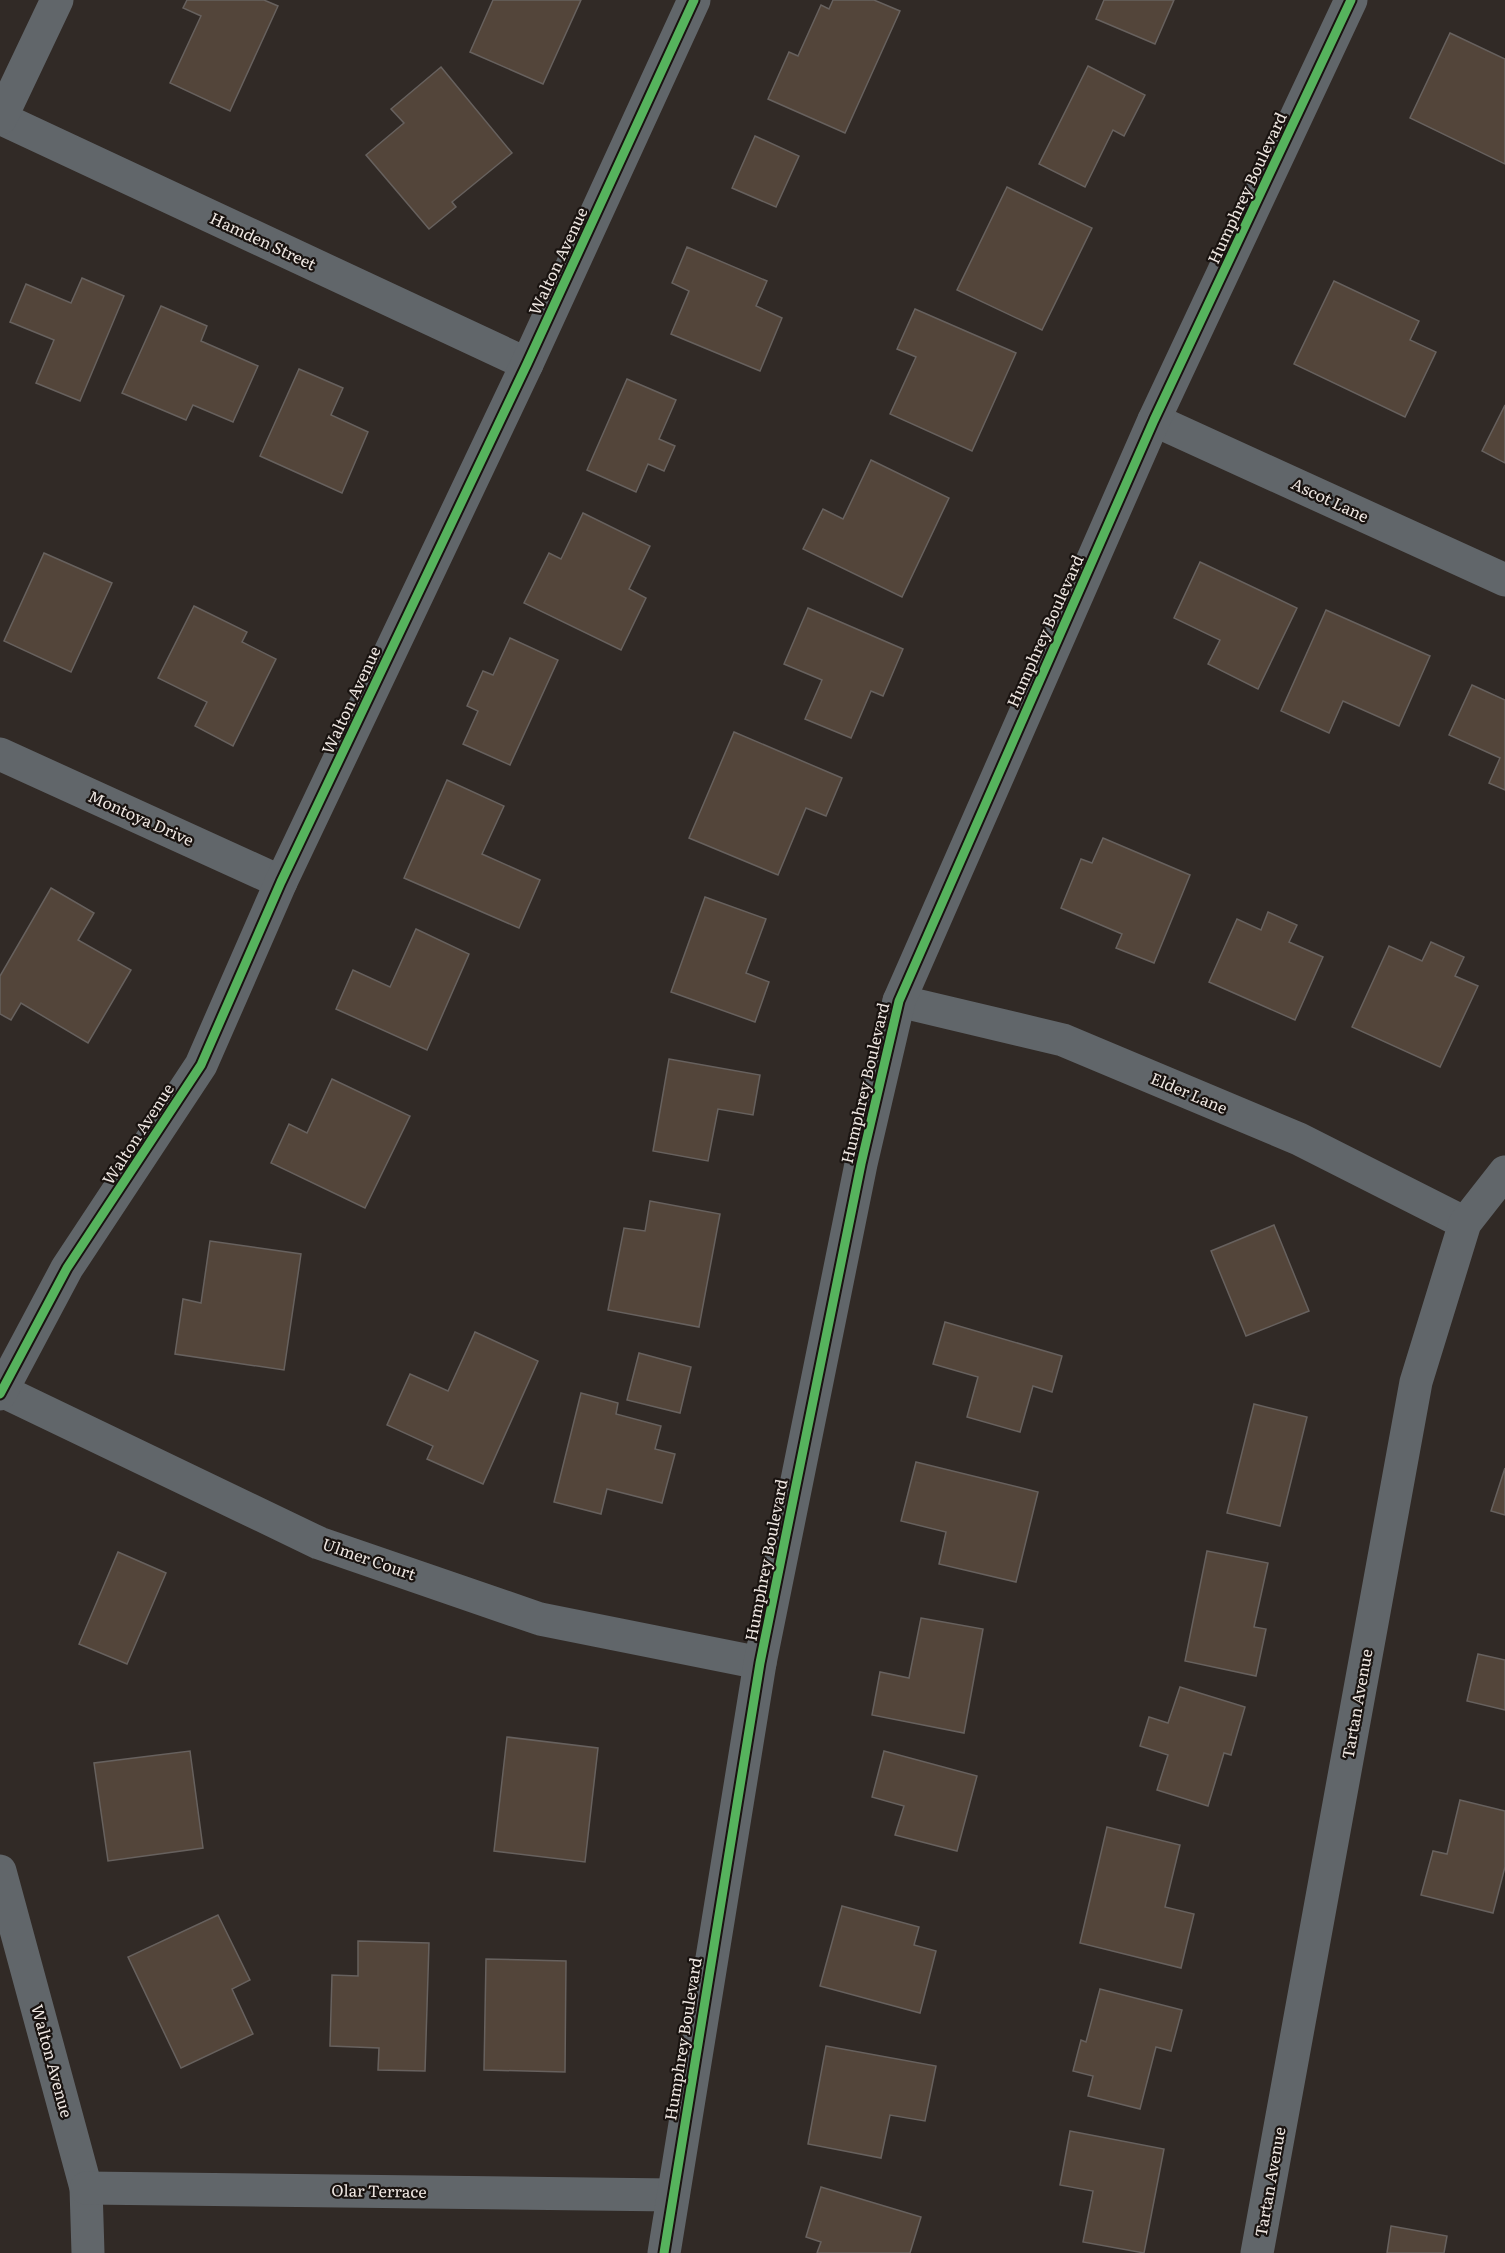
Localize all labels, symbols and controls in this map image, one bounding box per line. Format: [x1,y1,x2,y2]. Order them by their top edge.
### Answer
street label: Humphrey Boulevard [1200,108,1292,267]
street label: Walton Avenue [522,203,593,318]
street label: Hamden Street [206,205,321,275]
street label: Ascot Lane [1288,471,1373,528]
street label: Humphrey Boulevard [1000,550,1089,711]
street label: Walton Avenue [315,642,386,757]
street label: Montoya Drive [85,783,198,851]
street label: Humphrey Boulevard [834,1000,894,1166]
street label: Elder Lane [1147,1065,1232,1119]
street label: Walton Avenue [95,1078,179,1189]
street label: Humphrey Boulevard [738,1476,793,1643]
street label: Ulmer Court [319,1531,420,1585]
street label: Tartan Avenue [1335,1647,1378,1761]
street label: Humphrey Boulevard [657,1955,707,2122]
street label: Walton Avenue [26,2001,80,2120]
street label: Tartan Avenue [1248,2125,1291,2239]
street label: Olar Terrace [331,2177,427,2203]

